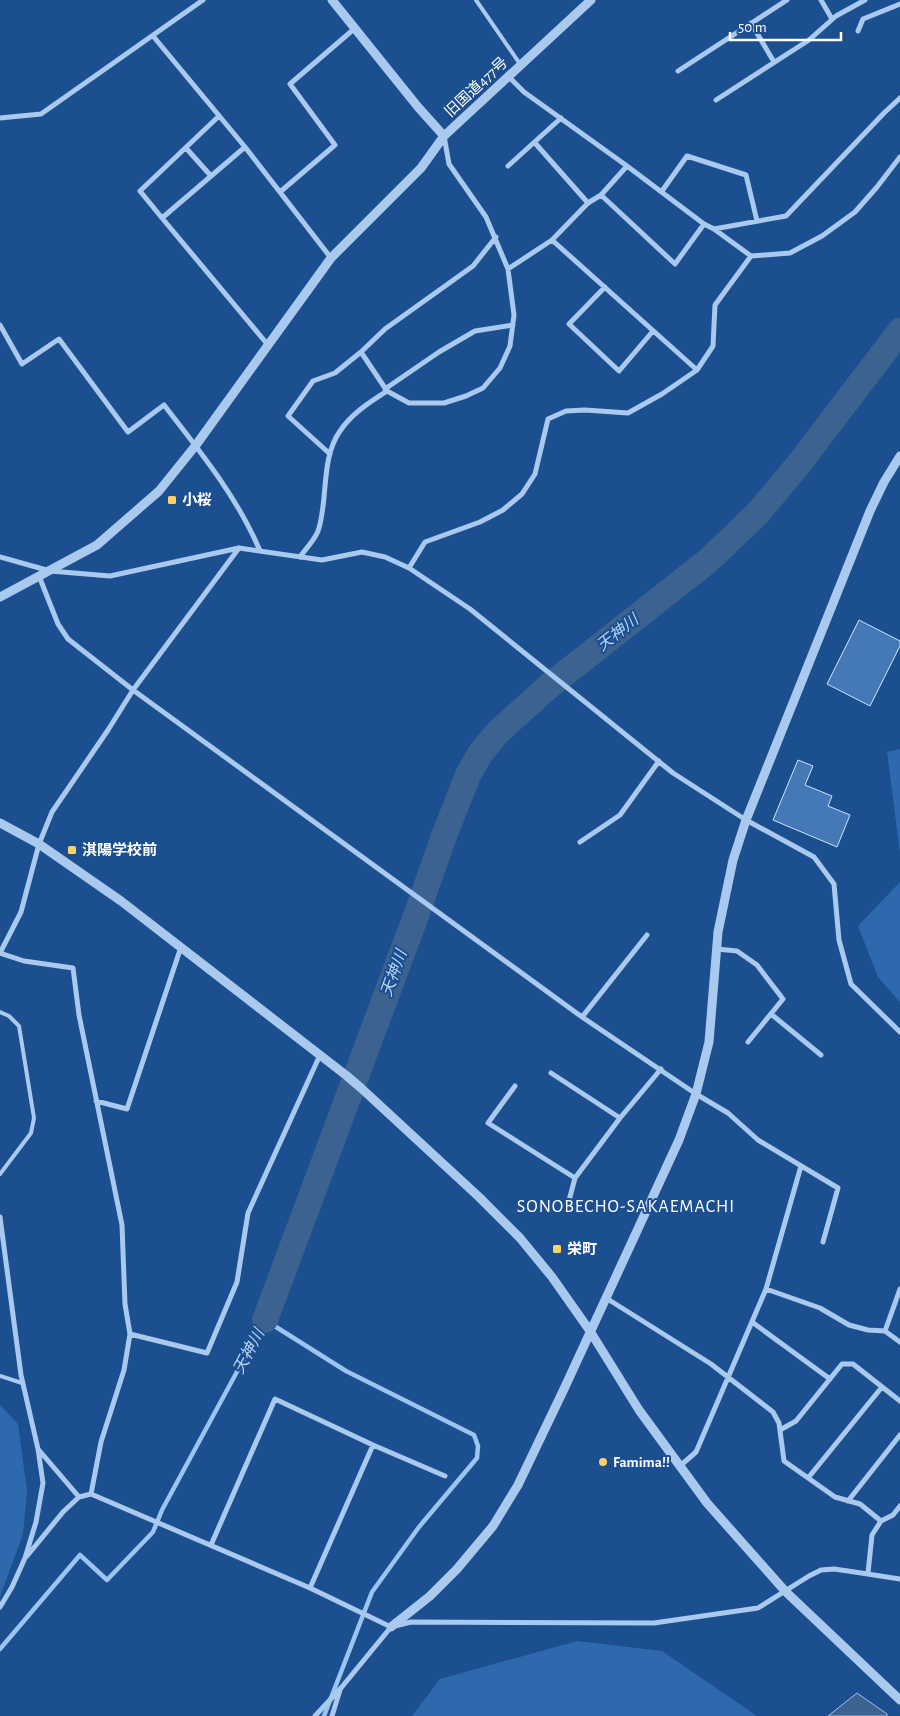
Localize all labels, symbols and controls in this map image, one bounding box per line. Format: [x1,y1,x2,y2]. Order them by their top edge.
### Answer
scale bar [730,10,841,42]
text: 50 m [738,20,767,35]
street label: 旧国道477号 [441,54,511,120]
place label: 小桜 [182,492,212,508]
marker: 小桜 [166,494,178,506]
water label: 天神川 [593,610,643,654]
place label: 淇陽学校前 [82,841,157,858]
marker: 淇陽学校前 [66,844,78,856]
water label: 天神川 [377,946,410,999]
district label: SONOBECHO-SAKAEMACHI [517,1198,735,1216]
place label: 栄町 [567,1241,597,1257]
marker: 栄町 [551,1243,563,1255]
water label: 天神川 [230,1324,268,1376]
place label: Famima!! [613,1455,670,1470]
marker: Famima!! [597,1456,609,1468]

